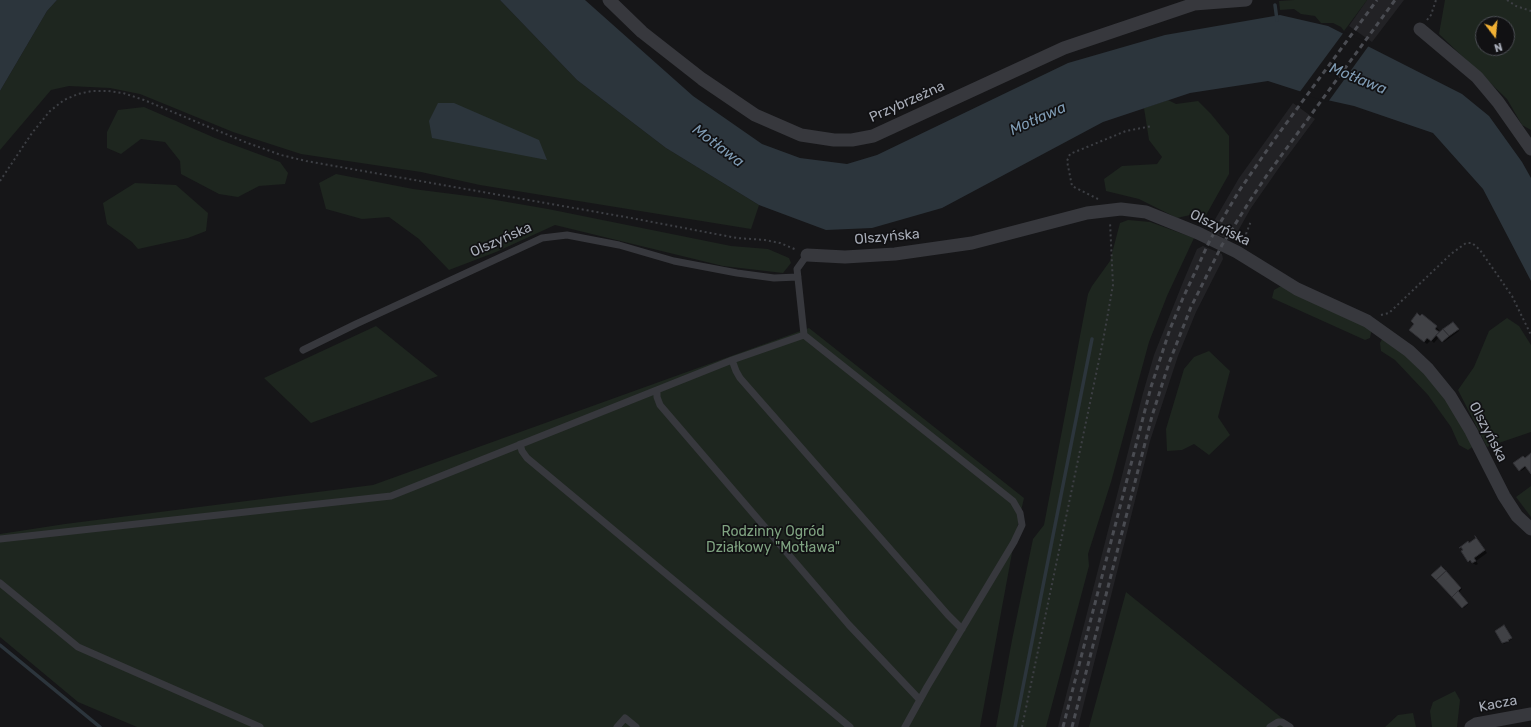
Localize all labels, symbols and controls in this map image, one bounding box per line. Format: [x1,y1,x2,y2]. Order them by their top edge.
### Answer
north arrow [1475,16,1515,56]
text: N [1493,40,1504,54]
water label: Motława [1327,59,1389,99]
street label: Przybrzeżna [867,78,947,126]
water label: Motława [1007,99,1069,139]
water label: Motława [689,121,747,171]
street label: Olszyńska [1187,206,1253,250]
street label: Olszyńska [468,219,534,261]
street label: Olszyńska [854,226,920,248]
street label: Olszyńska [1465,399,1511,465]
park label: Rodzinny Ogród Działkowy "Motława" [706,524,840,556]
street label: Kacza [1477,692,1519,716]

